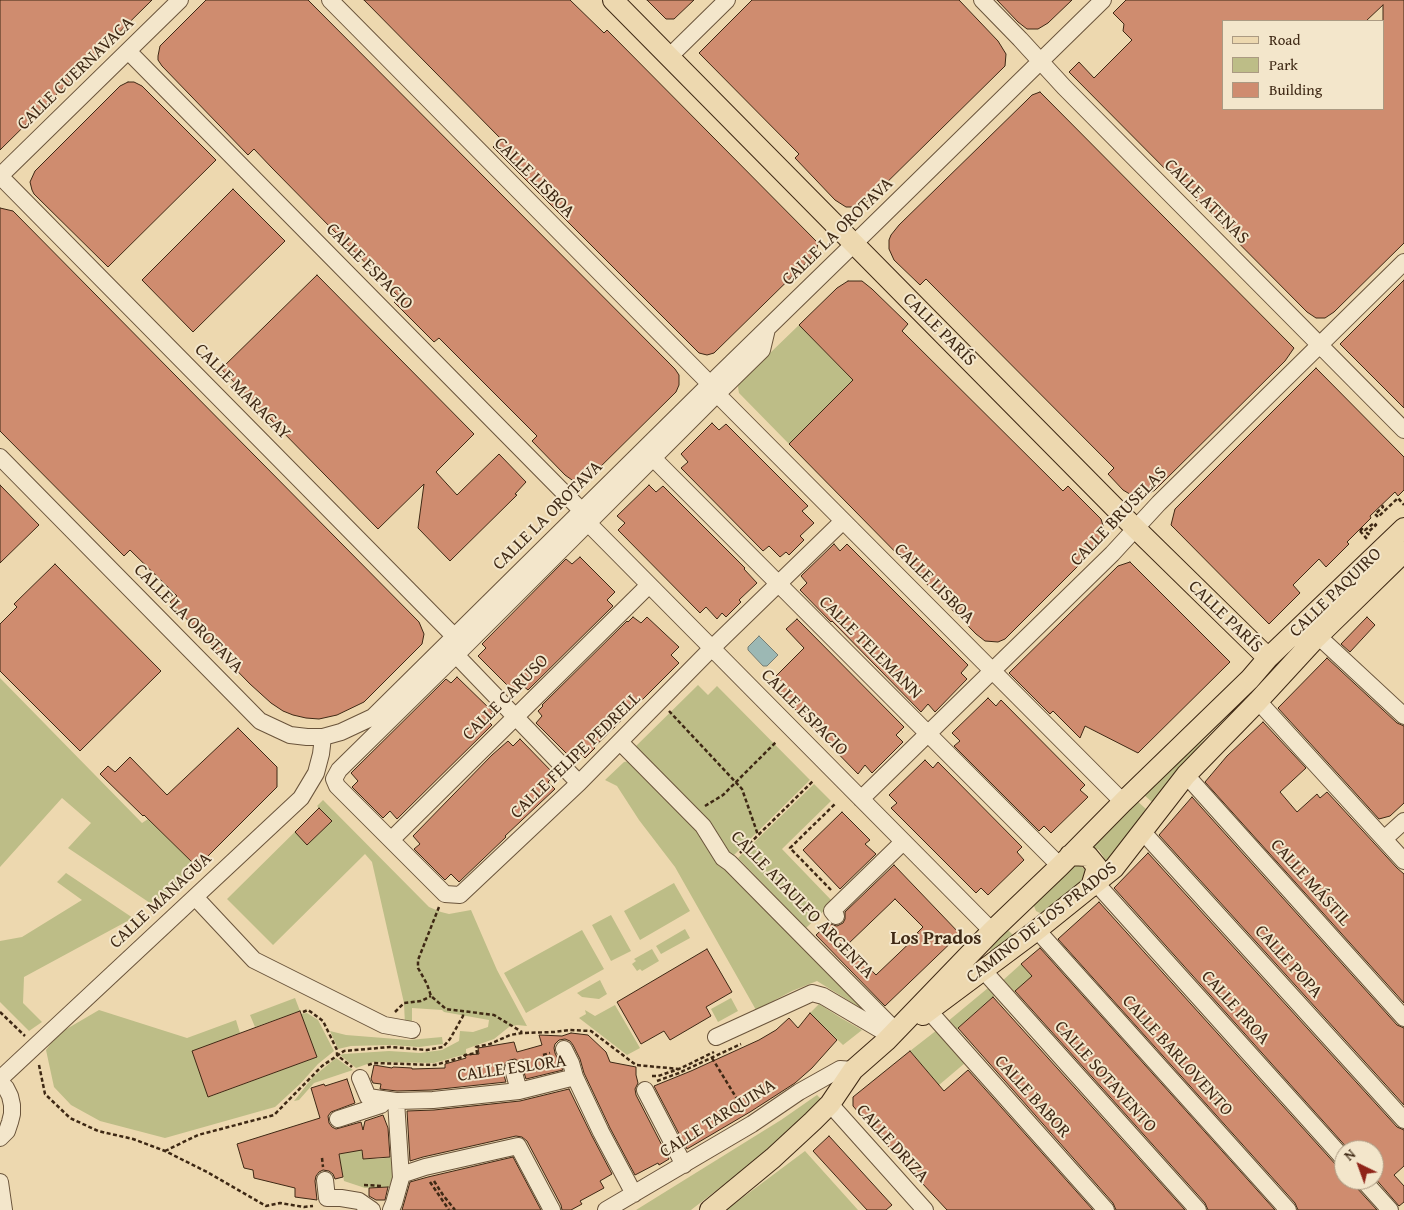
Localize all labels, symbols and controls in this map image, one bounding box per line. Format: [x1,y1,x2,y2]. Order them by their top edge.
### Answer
street label: CALLE CUERNAVACA [13,13,139,135]
legend [1222,20,1384,110]
text: Road [1269,29,1300,50]
text: Park [1269,54,1298,75]
text: Building [1269,79,1322,100]
street label: CALLE LISBOA [489,133,579,223]
street label: CALLE ATENAS [1159,155,1253,249]
street label: CALLE LA OROTAVA [778,173,898,291]
street label: CALLE ESPACIO [321,219,417,315]
street label: CALLE PARÍS [898,289,980,371]
street label: CALLE MARACAY [190,340,294,444]
street label: CALLE LA OROTAVA [489,457,607,575]
street label: CALLE BRUSELAS [1066,463,1172,571]
street label: CALLE LISBOA [889,539,979,629]
street label: CALLE PAQUIRO [1285,544,1387,642]
street label: CALLE LA OROTAVA [129,560,247,678]
street label: CALLE PARÍS [1183,576,1267,658]
street label: CALLE TELEMANN [814,592,926,704]
street label: CALLE CARUSO [458,650,554,746]
street label: CALLE ESPACIO [756,665,852,761]
street label: CALLE FELIPE PEDRELL [506,688,646,824]
street label: CALLE ATAULFO ARGENTA [726,827,878,983]
street label: CALLE MÁSTIL [1265,835,1355,931]
street label: CALLE MANAGUA [106,848,216,954]
street label: CAMINO DE LOS PRADOS [962,857,1122,989]
street label: CALLE POPA [1250,921,1326,1003]
district label: Los Prados [891,928,981,950]
street label: CALLE PROA [1196,967,1274,1049]
street label: CALLE BARLOVENTO [1117,991,1237,1121]
street label: CALLE SOTAVENTO [1049,1017,1161,1137]
street label: CALLE ESLORA [456,1051,568,1087]
street label: CALLE BABOR [989,1051,1075,1143]
street label: CALLE TARQUINA [656,1075,780,1163]
street label: CALLE DRIZA [851,1100,933,1188]
north arrow [1334,1140,1384,1190]
text: N [1339,1144,1360,1165]

